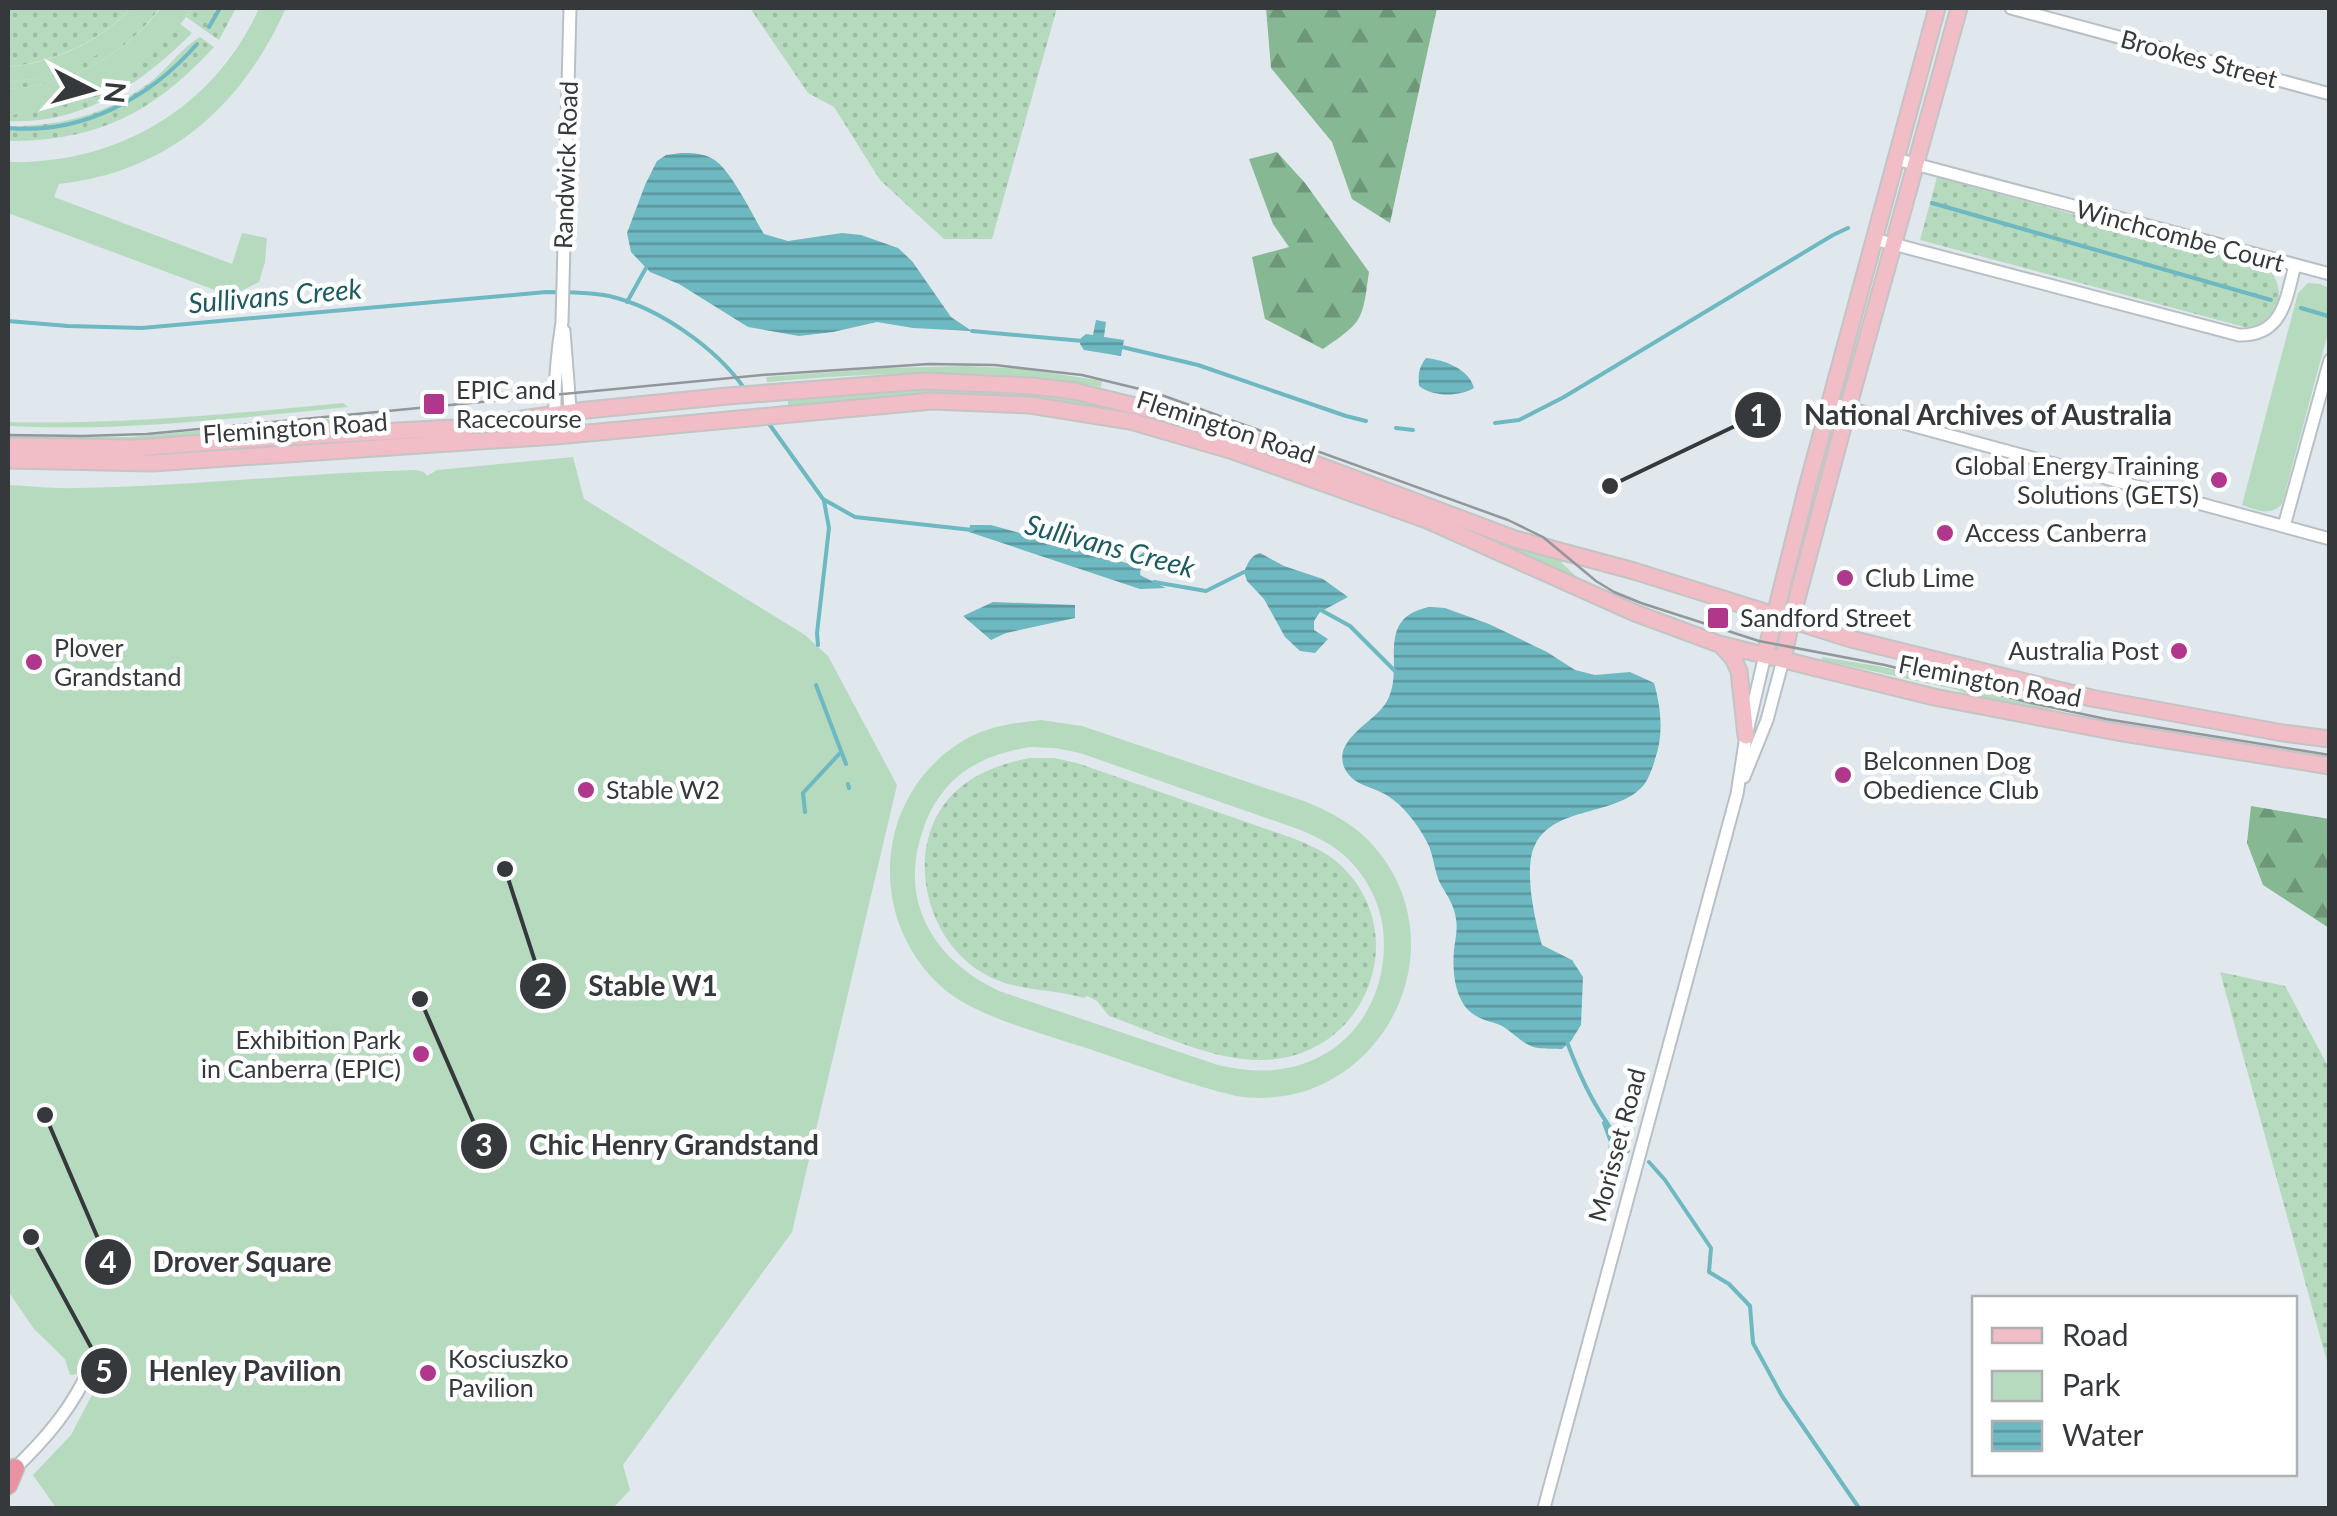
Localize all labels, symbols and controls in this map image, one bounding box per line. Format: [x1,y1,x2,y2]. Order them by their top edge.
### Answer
street label: Brookes Street [2118,23,2281,93]
north arrow [40,40,140,140]
text: N [98,80,134,105]
street label: Randwick Road [547,81,583,249]
street label: Winchcombe Court [2073,193,2288,277]
water label: Sullivans Creek [187,270,364,320]
place label: EPIC and Racecourse [456,374,582,433]
street label: Flemington Road [1134,383,1319,469]
callout: National Archives of Australia [1733,386,2194,444]
marker: EPIC and Racecourse [421,391,447,417]
text: 1 [1749,396,1767,432]
text: National Archives of Australia [1804,397,2172,431]
street label: Flemington Road [201,406,388,448]
place label: Global Energy Training Solutions (GETS) [1955,450,2199,509]
marker: Global Energy Training Solutions (GETS) [2208,469,2230,491]
water label: Sullivans Creek [1022,506,1199,584]
place label: Access Canberra [1965,517,2147,547]
marker: Access Canberra [1934,522,1956,544]
place label: Club Lime [1865,562,1975,592]
marker: Club Lime [1834,567,1856,589]
place label: Sandford Street [1740,602,1911,632]
marker: Sandford Street [1705,605,1731,631]
place label: Plover Grandstand [54,632,182,691]
place label: Australia Post [2008,635,2159,665]
marker: Australia Post [2168,640,2190,662]
street label: Flemington Road [1896,648,2084,712]
marker: Plover Grandstand [23,651,45,673]
place label: Belconnen Dog Obedience Club [1863,745,2039,804]
marker: Belconnen Dog Obedience Club [1832,764,1854,786]
place label: Stable W2 [606,774,720,804]
marker: Stable W2 [575,779,597,801]
callout: Stable W1 [518,957,738,1015]
text: 2 [534,966,552,1002]
text: Stable W1 [588,968,718,1002]
place label: Exhibition Park in Canberra (EPIC) [201,1024,401,1083]
marker: Exhibition Park in Canberra (EPIC) [410,1043,432,1065]
street label: Morisset Road [1581,1065,1651,1225]
callout: Chic Henry Grandstand [459,1117,839,1175]
text: 3 [475,1126,493,1162]
text: Chic Henry Grandstand [529,1127,819,1161]
callout: Drover Square [83,1233,352,1291]
text: 4 [99,1243,117,1279]
text: Drover Square [153,1244,331,1278]
legend [1972,1296,2297,1476]
text: Road [2062,1316,2129,1352]
callout: Henley Pavilion [79,1342,362,1400]
place label: Kosciuszko Pavilion [448,1343,569,1402]
text: 5 [95,1352,113,1388]
text: Henley Pavilion [149,1353,341,1387]
marker: Kosciuszko Pavilion [417,1362,439,1384]
text: Park [2062,1366,2121,1402]
text: Water [2062,1416,2144,1452]

